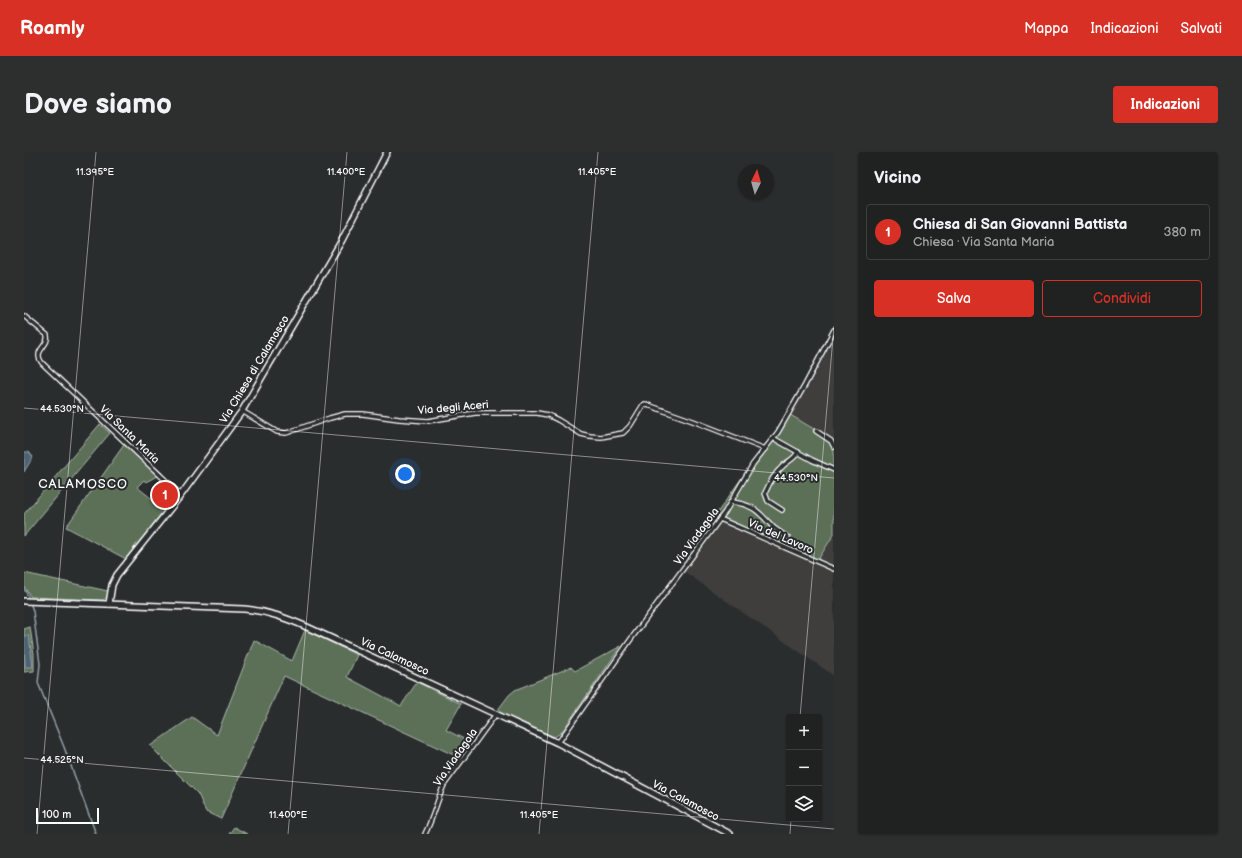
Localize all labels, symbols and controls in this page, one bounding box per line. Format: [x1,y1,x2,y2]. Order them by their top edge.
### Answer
text: Roamly [20,17,84,40]
text: Mappa [1024,20,1068,37]
text: Indicazioni [1090,20,1158,37]
text: Salvati [1180,20,1222,37]
button: Indicazioni [1113,86,1218,123]
text: Dove siamo [24,88,172,121]
north arrow [738,164,774,200]
text: 11.395°E [76,166,115,178]
text: 11.400°E [327,166,366,178]
text: 11.405°E [578,166,617,178]
text: Vicino [874,168,921,188]
text: Chiesa di San Giovanni Battista [913,215,1127,234]
text: 1 [885,224,891,240]
text: 380 m [1164,224,1201,240]
text: Chiesa · Via Santa Maria [913,234,1054,250]
button: Salva [874,280,1034,317]
button: Condividi [1042,280,1202,317]
street label: Via Chiesa di Calamosco [217,313,292,426]
street label: Via degli Aceri [417,398,489,417]
text: 44.530°N [40,403,84,415]
street label: Via Santa Maria [97,403,162,466]
your location [395,464,415,484]
text: 44.530°N [774,472,818,484]
district label: CALAMOSCO [38,476,128,492]
pin: 1 [152,480,178,510]
street label: Via Viadagola [671,505,722,567]
street label: Via del Lavoro [746,516,816,557]
street label: Via Calamosco [358,635,431,678]
map controls [786,714,822,822]
button: + [786,714,822,750]
street label: Via Viadagola [431,726,480,789]
button: − [786,750,822,786]
text: 44.525°N [40,754,84,766]
street label: Via Calamosco [650,777,722,824]
button: layers [786,786,822,822]
scale bar [36,806,99,825]
text: 100 m [42,808,71,821]
text: 11.400°E [269,809,308,821]
text: 11.405°E [520,809,559,821]

